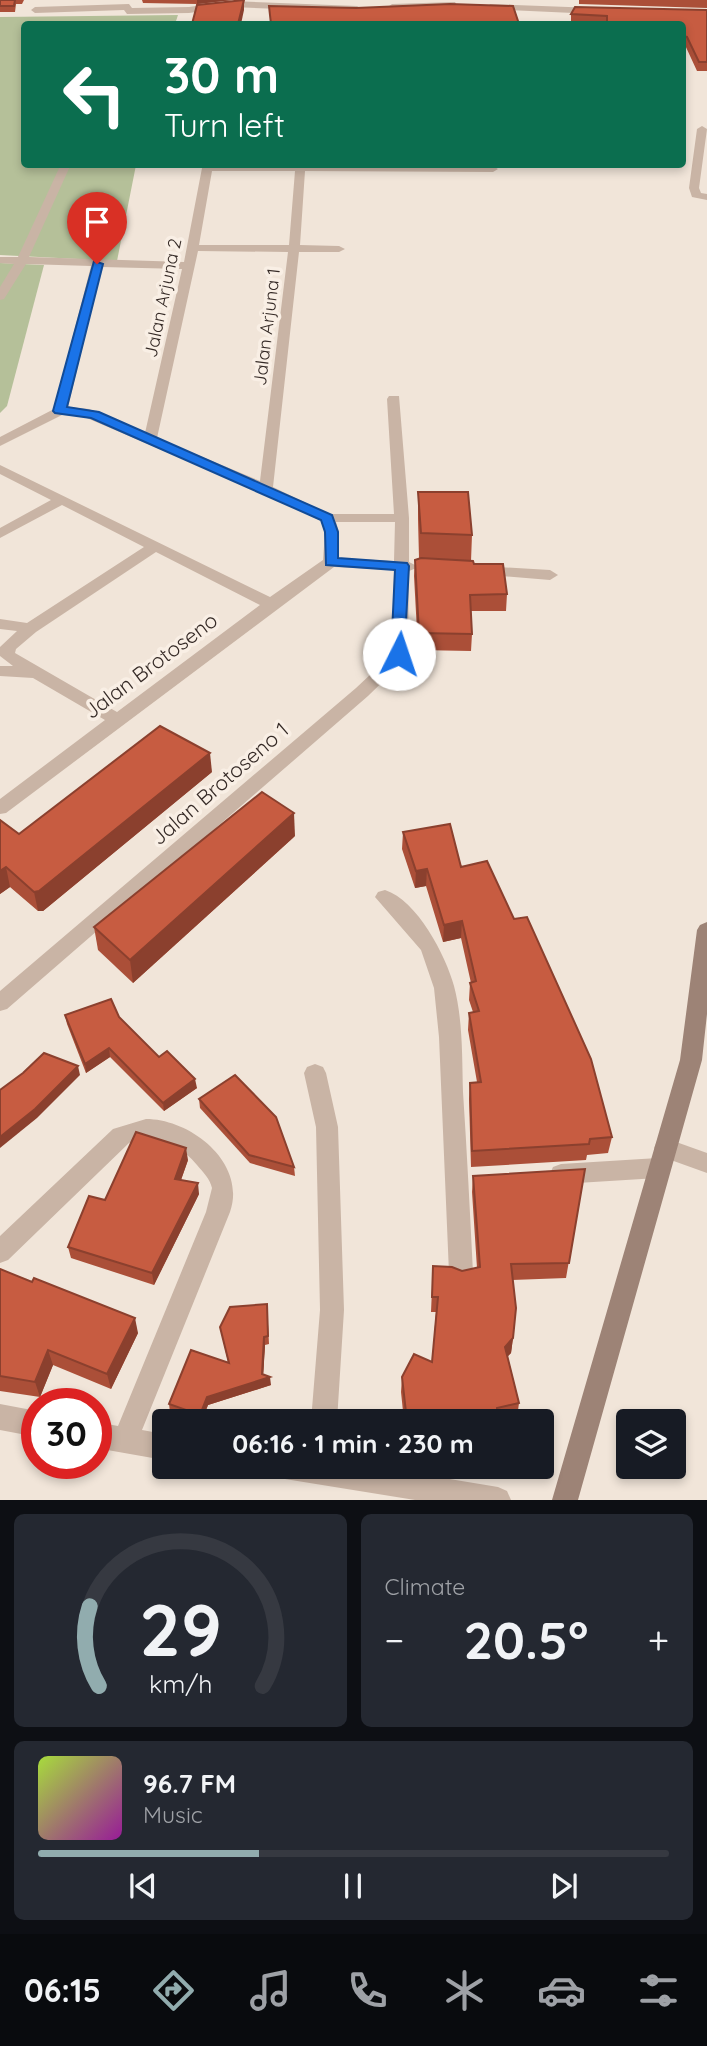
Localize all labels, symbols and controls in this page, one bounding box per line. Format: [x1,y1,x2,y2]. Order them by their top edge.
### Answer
text: 30 m [164,44,279,105]
icon: left [49,49,140,140]
text: Turn left [164,105,285,145]
pin [67,192,127,264]
icon: arrive [78,203,116,241]
street label: Jalan Arjuna 2 [139,236,186,360]
street label: Jalan Arjuna 1 [248,267,285,387]
street label: Jalan Brotoseno [79,607,222,724]
position arrow [362,617,436,691]
street label: Jalan Brotoseno 1 [145,716,293,850]
speed limit sign: 30 [21,1388,112,1479]
map controls [616,1409,686,1479]
button: layers [616,1409,686,1479]
text: 06:16 · 1 min · 230 m [232,1427,474,1460]
text: Climate [385,1572,465,1601]
text: 29 [139,1584,222,1675]
text: 20.5° [463,1607,588,1672]
text: − [385,1616,404,1664]
text: + [648,1616,669,1664]
text: km/h [149,1668,212,1699]
text: 96.7 FM [143,1767,236,1800]
text: Music [143,1800,203,1829]
icon: previous [124,1867,162,1905]
icon: pause [334,1867,372,1905]
icon: next [545,1867,583,1905]
icon: directions [149,1966,198,2015]
icon: music [246,1966,295,2015]
icon: phone [343,1966,392,2015]
icon: climate [440,1966,489,2015]
icon: car [537,1966,586,2015]
icon: filters [634,1966,683,2015]
text: 06:15 [24,1970,101,2010]

